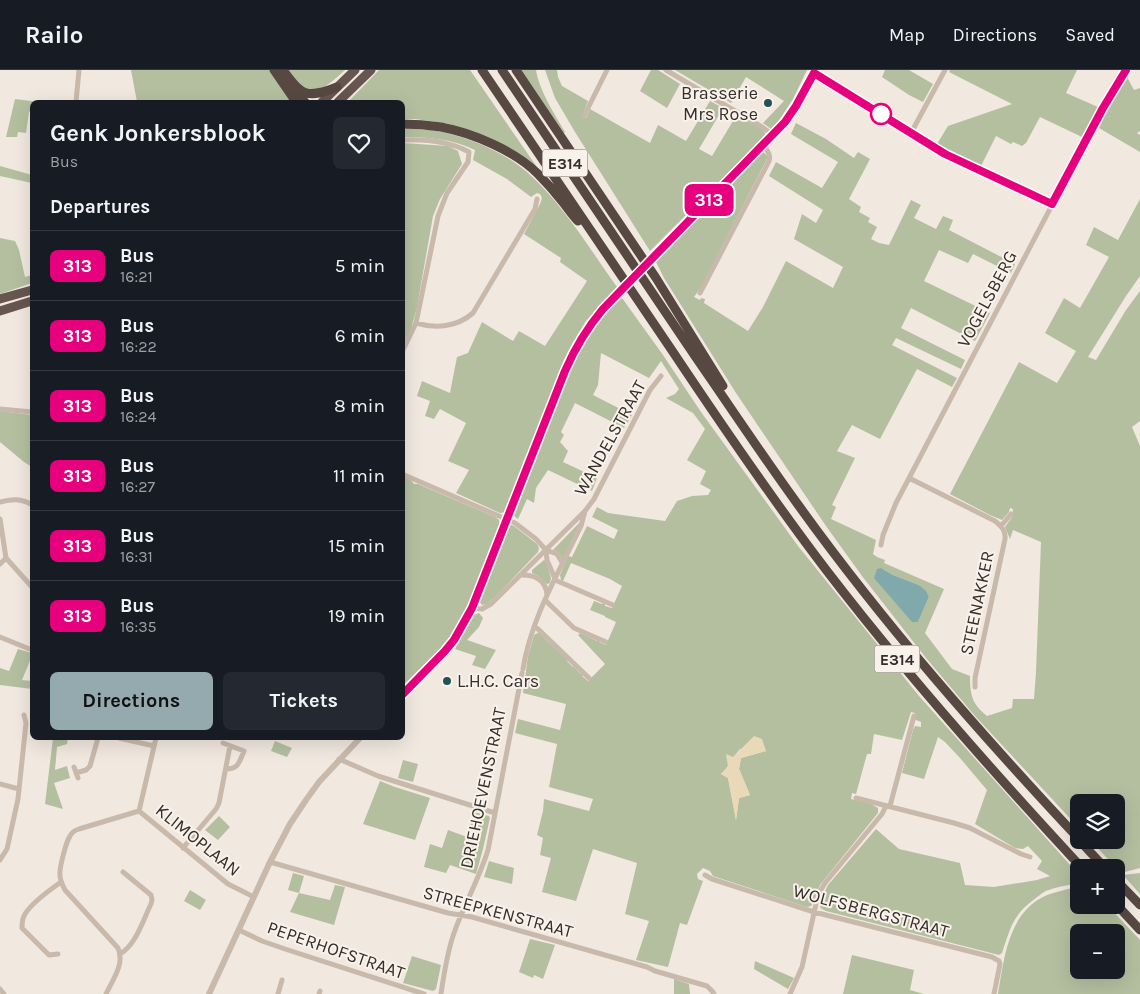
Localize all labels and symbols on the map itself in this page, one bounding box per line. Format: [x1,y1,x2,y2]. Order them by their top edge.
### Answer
place label: Brasserie Mrs Rose [681,82,758,125]
marker: Brasserie Mrs Rose [762,97,774,109]
unlabelled marker [870,103,892,125]
road number: E314 [542,150,588,176]
line badge: 313 [680,184,738,216]
street label: VOGELSBERG [952,247,1022,351]
street label: WANDELSTRAAT [569,376,651,500]
street label: STEENAKKER [955,549,999,657]
road number: E314 [874,646,920,672]
place label: L.H.C. Cars [457,670,539,692]
marker: L.H.C. Cars [441,675,453,687]
street label: DRIEHOEVENSTRAAT [455,705,511,871]
street label: KLIMOPLAAN [151,799,245,881]
street label: WOLFSBERGSTRAAT [791,880,951,942]
street label: STREEPKENSTRAAT [421,881,575,943]
street label: PEPERHOFSTRAAT [264,916,408,984]

